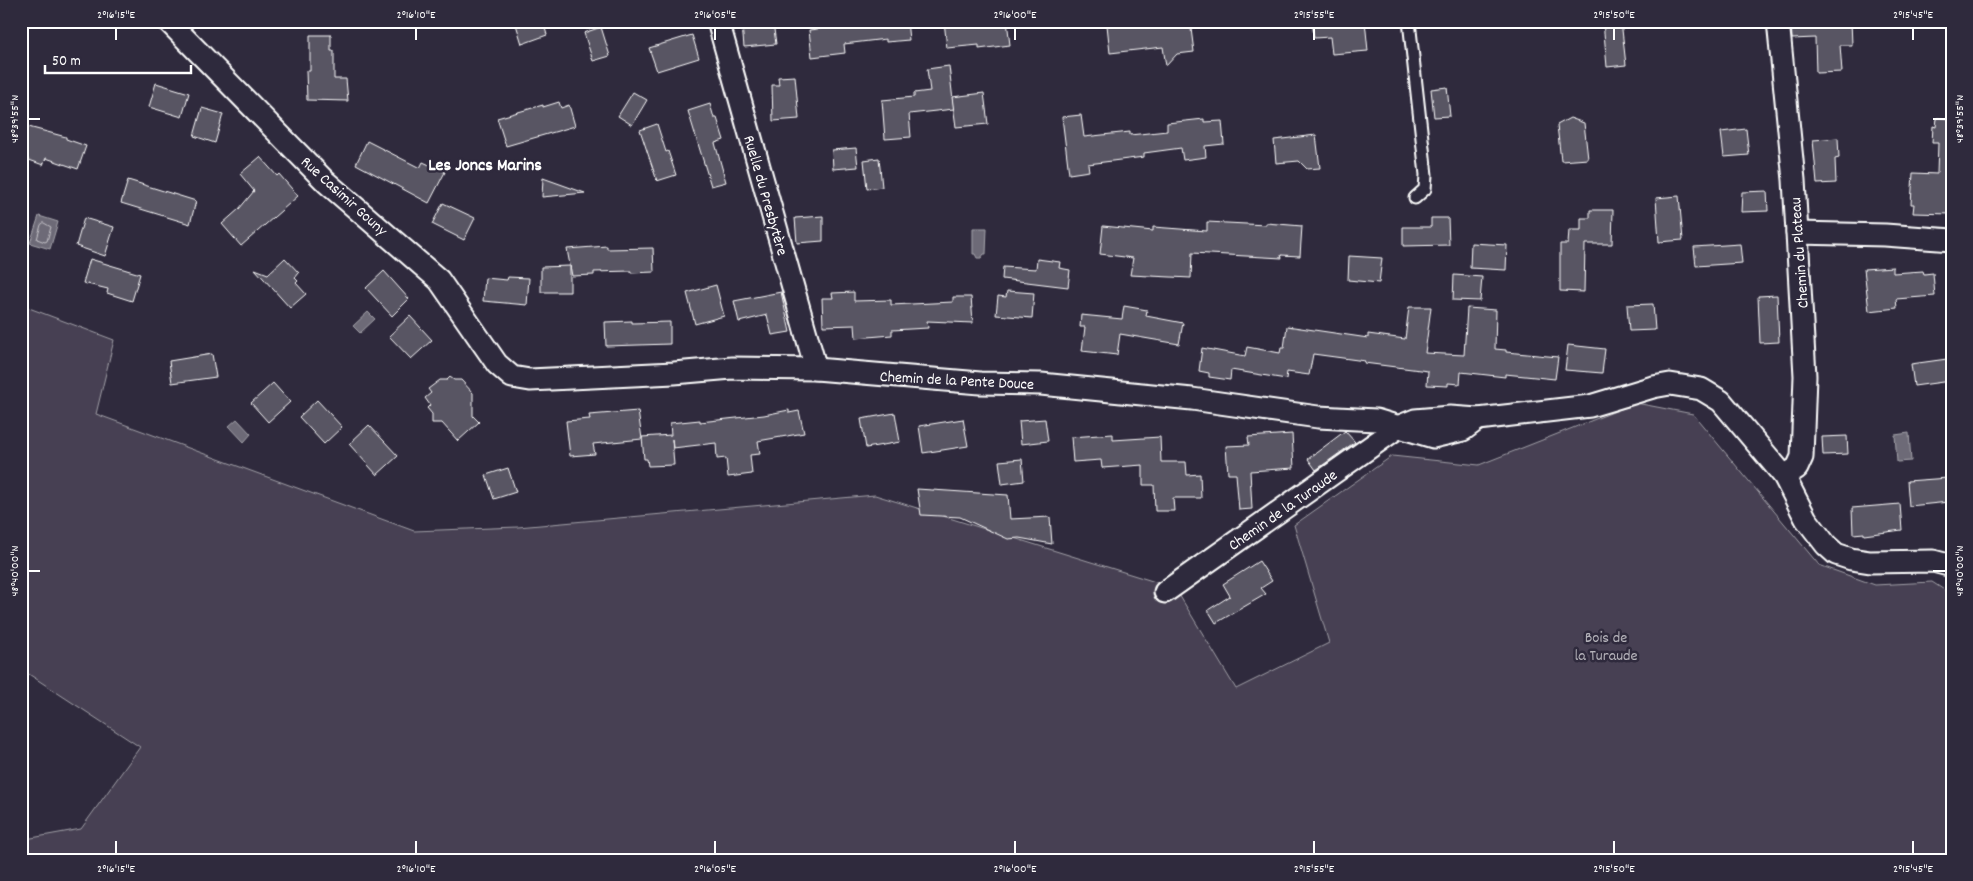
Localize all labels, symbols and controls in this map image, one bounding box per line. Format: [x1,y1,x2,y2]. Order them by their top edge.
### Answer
text: 2°16'15"E [97,7,135,24]
text: 2°16'10"E [397,7,436,24]
text: 2°16'05"E [694,7,736,24]
text: 2°16'00"E [994,7,1037,24]
text: 2°15'55"E [1294,7,1335,24]
text: 2°15'50"E [1593,7,1635,24]
text: 2°15'45"E [1893,7,1933,24]
scale bar [45,42,191,74]
text: 50 m [52,51,81,73]
text: 48°39'55"N [7,95,24,143]
text: 48°39'55"N [1952,95,1969,143]
street label: Ruelle du Presbytère [736,133,793,259]
street label: Rue Casimir Gouny [295,152,392,243]
district label: Les Joncs Marins [428,154,542,179]
street label: Chemin du Plateau [1785,196,1816,309]
street label: Chemin de la Pente Douce [879,366,1035,397]
street label: Chemin de la Turaude [1224,465,1343,557]
text: 48°40'00"N [7,546,24,596]
text: 48°40'00"N [1952,546,1969,596]
park label: Bois de la Turaude [1574,627,1638,668]
text: 2°16'15"E [97,861,135,878]
text: 2°16'10"E [397,861,436,878]
text: 2°16'05"E [694,861,736,878]
text: 2°16'00"E [994,861,1037,878]
text: 2°15'55"E [1294,861,1335,878]
text: 2°15'50"E [1593,861,1635,878]
text: 2°15'45"E [1893,861,1933,878]

